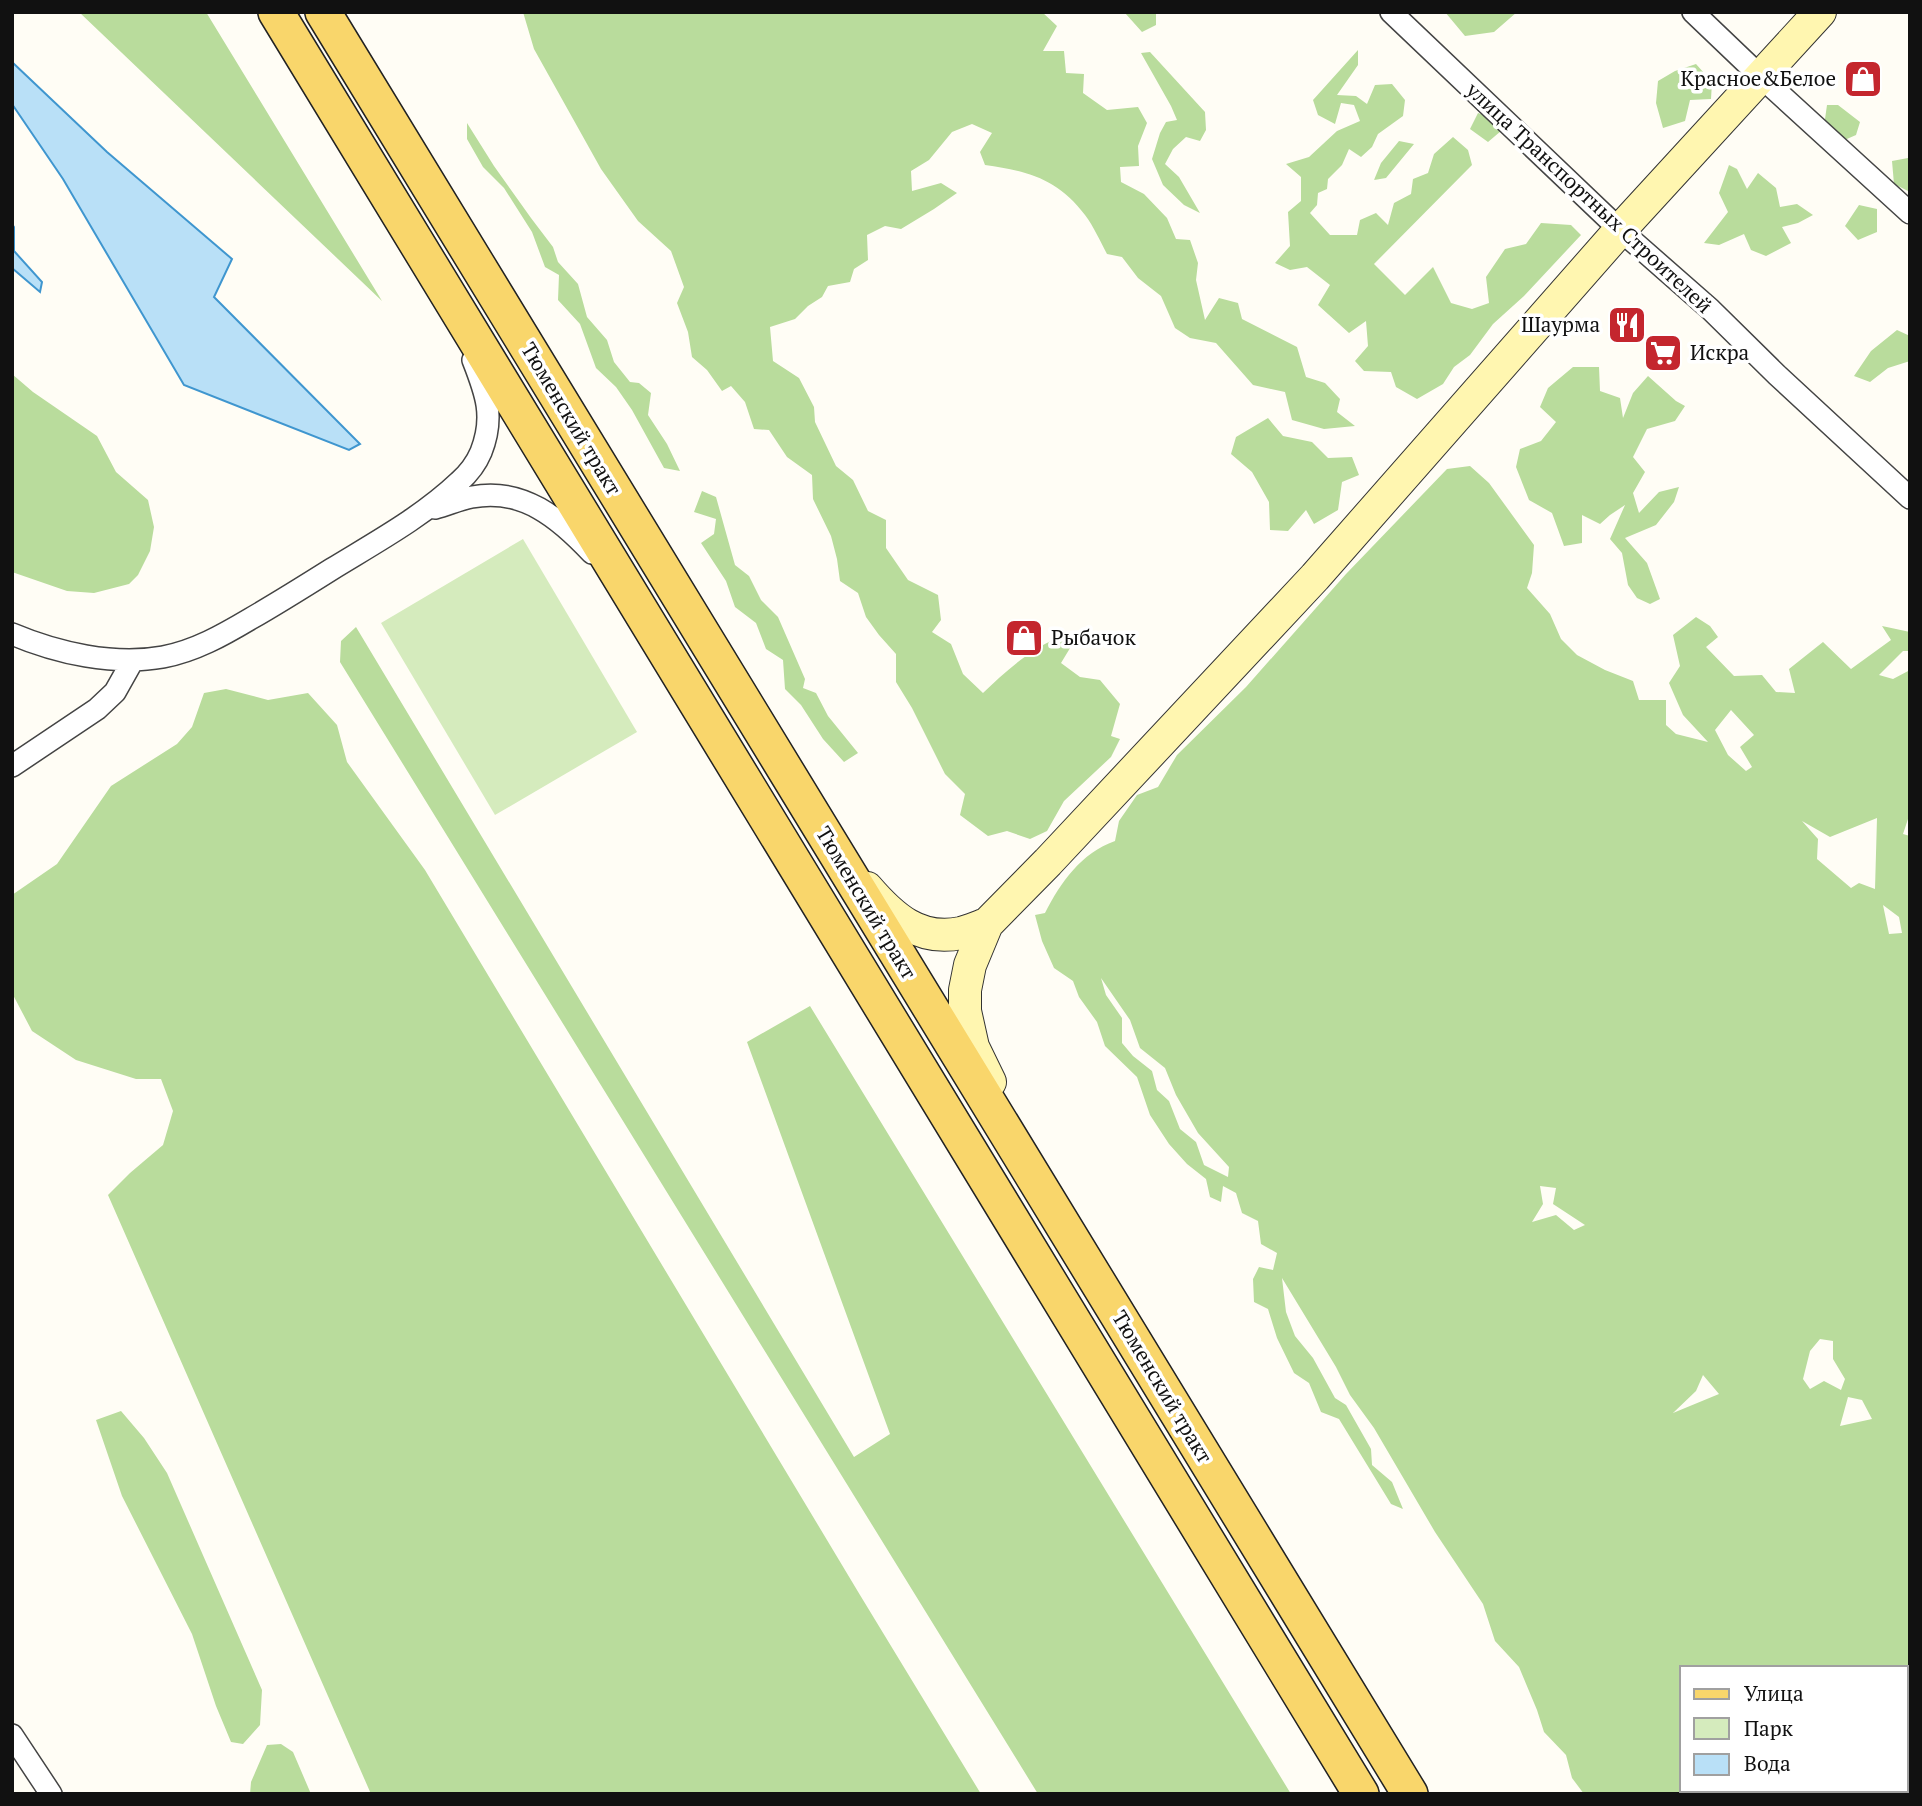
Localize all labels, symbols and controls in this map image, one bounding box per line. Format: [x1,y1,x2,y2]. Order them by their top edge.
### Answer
shop icon: Красное&Белое [1842,58,1884,100]
place label: Красное&Белое [1681,64,1836,92]
street label: улица Транспортных Строителей [1460,75,1719,319]
restaurant icon: Шаурма [1606,304,1648,346]
place label: Шаурма [1521,310,1600,338]
supermarket icon: Искра [1642,332,1684,374]
street label: Тюменский тракт [515,337,629,500]
place label: Искра [1690,338,1750,366]
shop icon: Рыбачок [1003,617,1045,659]
place label: Рыбачок [1051,623,1136,651]
street label: Тюменский тракт [810,821,924,984]
street label: Тюменский тракт [1106,1305,1220,1468]
legend [1680,1666,1908,1792]
text: Улица [1744,1679,1804,1707]
text: Парк [1744,1714,1794,1742]
text: Вода [1744,1749,1791,1777]

